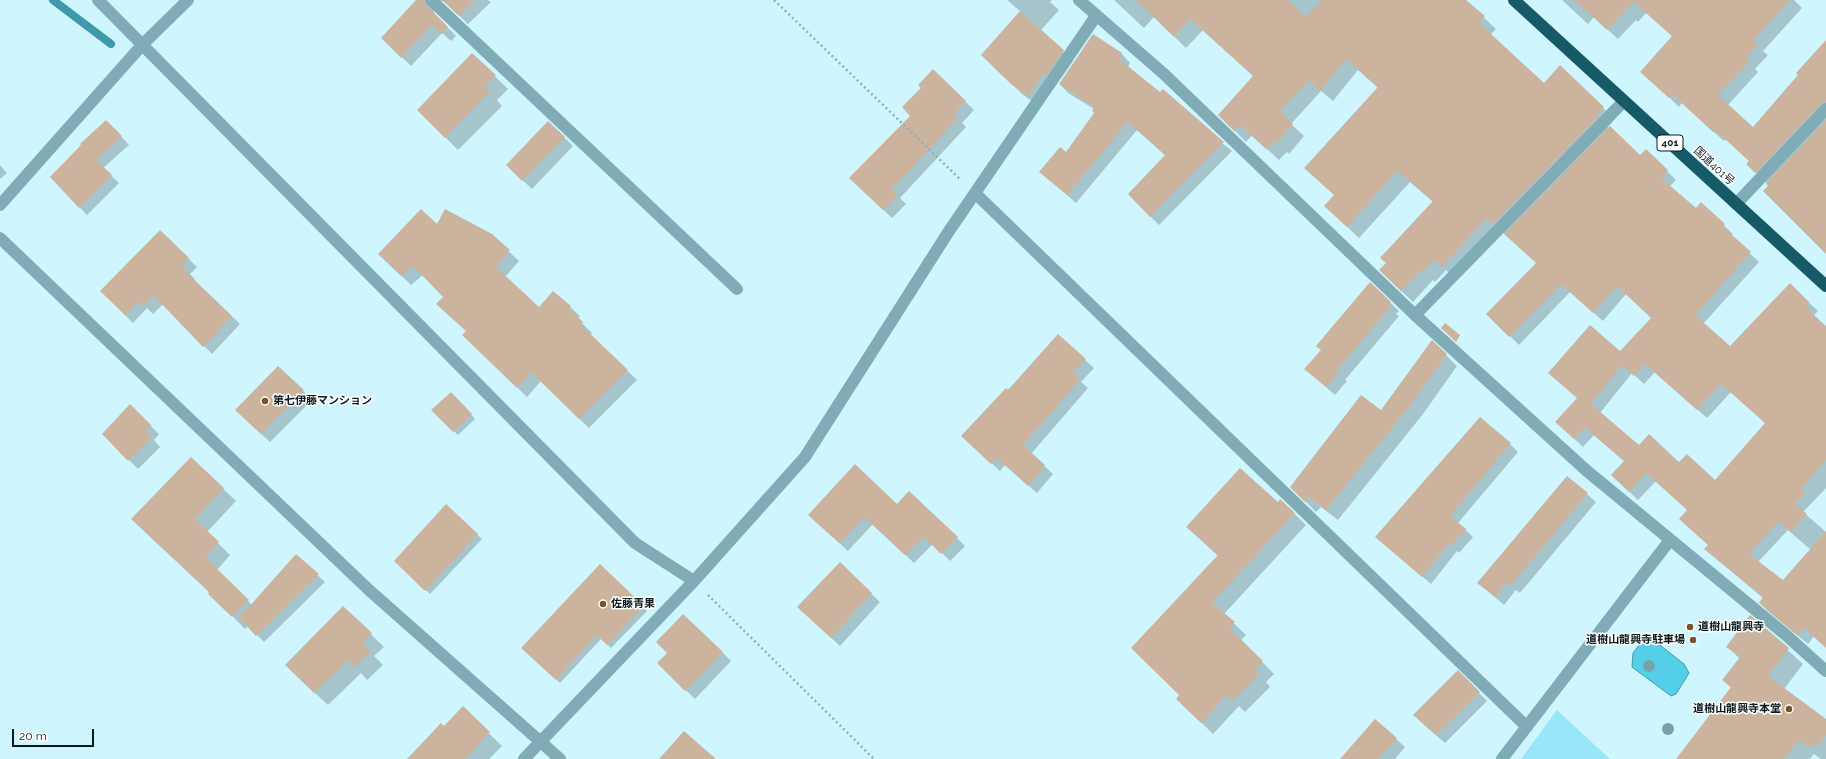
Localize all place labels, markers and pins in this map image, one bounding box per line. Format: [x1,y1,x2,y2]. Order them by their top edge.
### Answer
place label: 第七伊藤マンション [273,394,372,408]
marker: 第七伊藤マンション [260,396,270,406]
place label: 佐藤青果 [611,597,655,611]
marker: 佐藤青果 [598,599,608,609]
place label: 道樹山龍興寺 [1698,620,1764,634]
marker: 道樹山龍興寺 [1685,622,1695,632]
place label: 道樹山龍興寺駐車場 [1586,633,1685,647]
marker: 道樹山龍興寺駐車場 [1688,635,1698,645]
place label: 道樹山龍興寺本堂 [1693,702,1781,716]
marker: 道樹山龍興寺本堂 [1784,704,1794,714]

